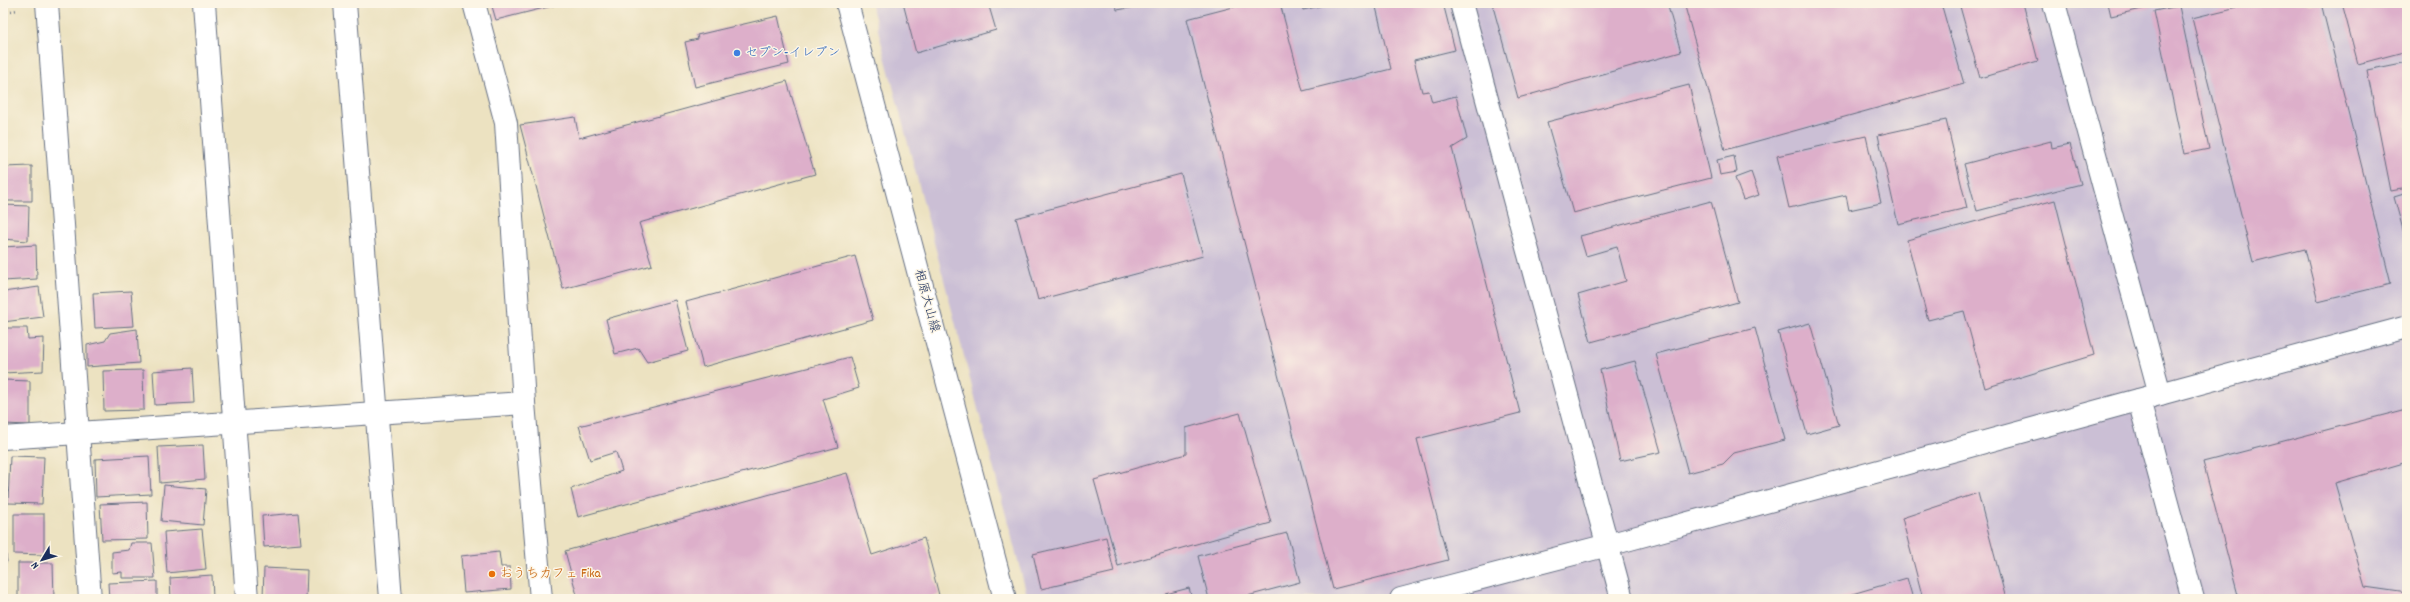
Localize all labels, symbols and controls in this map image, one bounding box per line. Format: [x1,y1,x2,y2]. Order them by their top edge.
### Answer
place label: セブン-イレブン [745,44,840,63]
marker: セブン-イレブン [732,48,742,58]
street label: 相原大山線 [908,267,944,336]
north arrow [22,540,62,580]
text: N [27,557,44,572]
place label: おうちカフェ Fika [500,565,601,584]
marker: おうちカフェ Fika [487,569,497,579]

